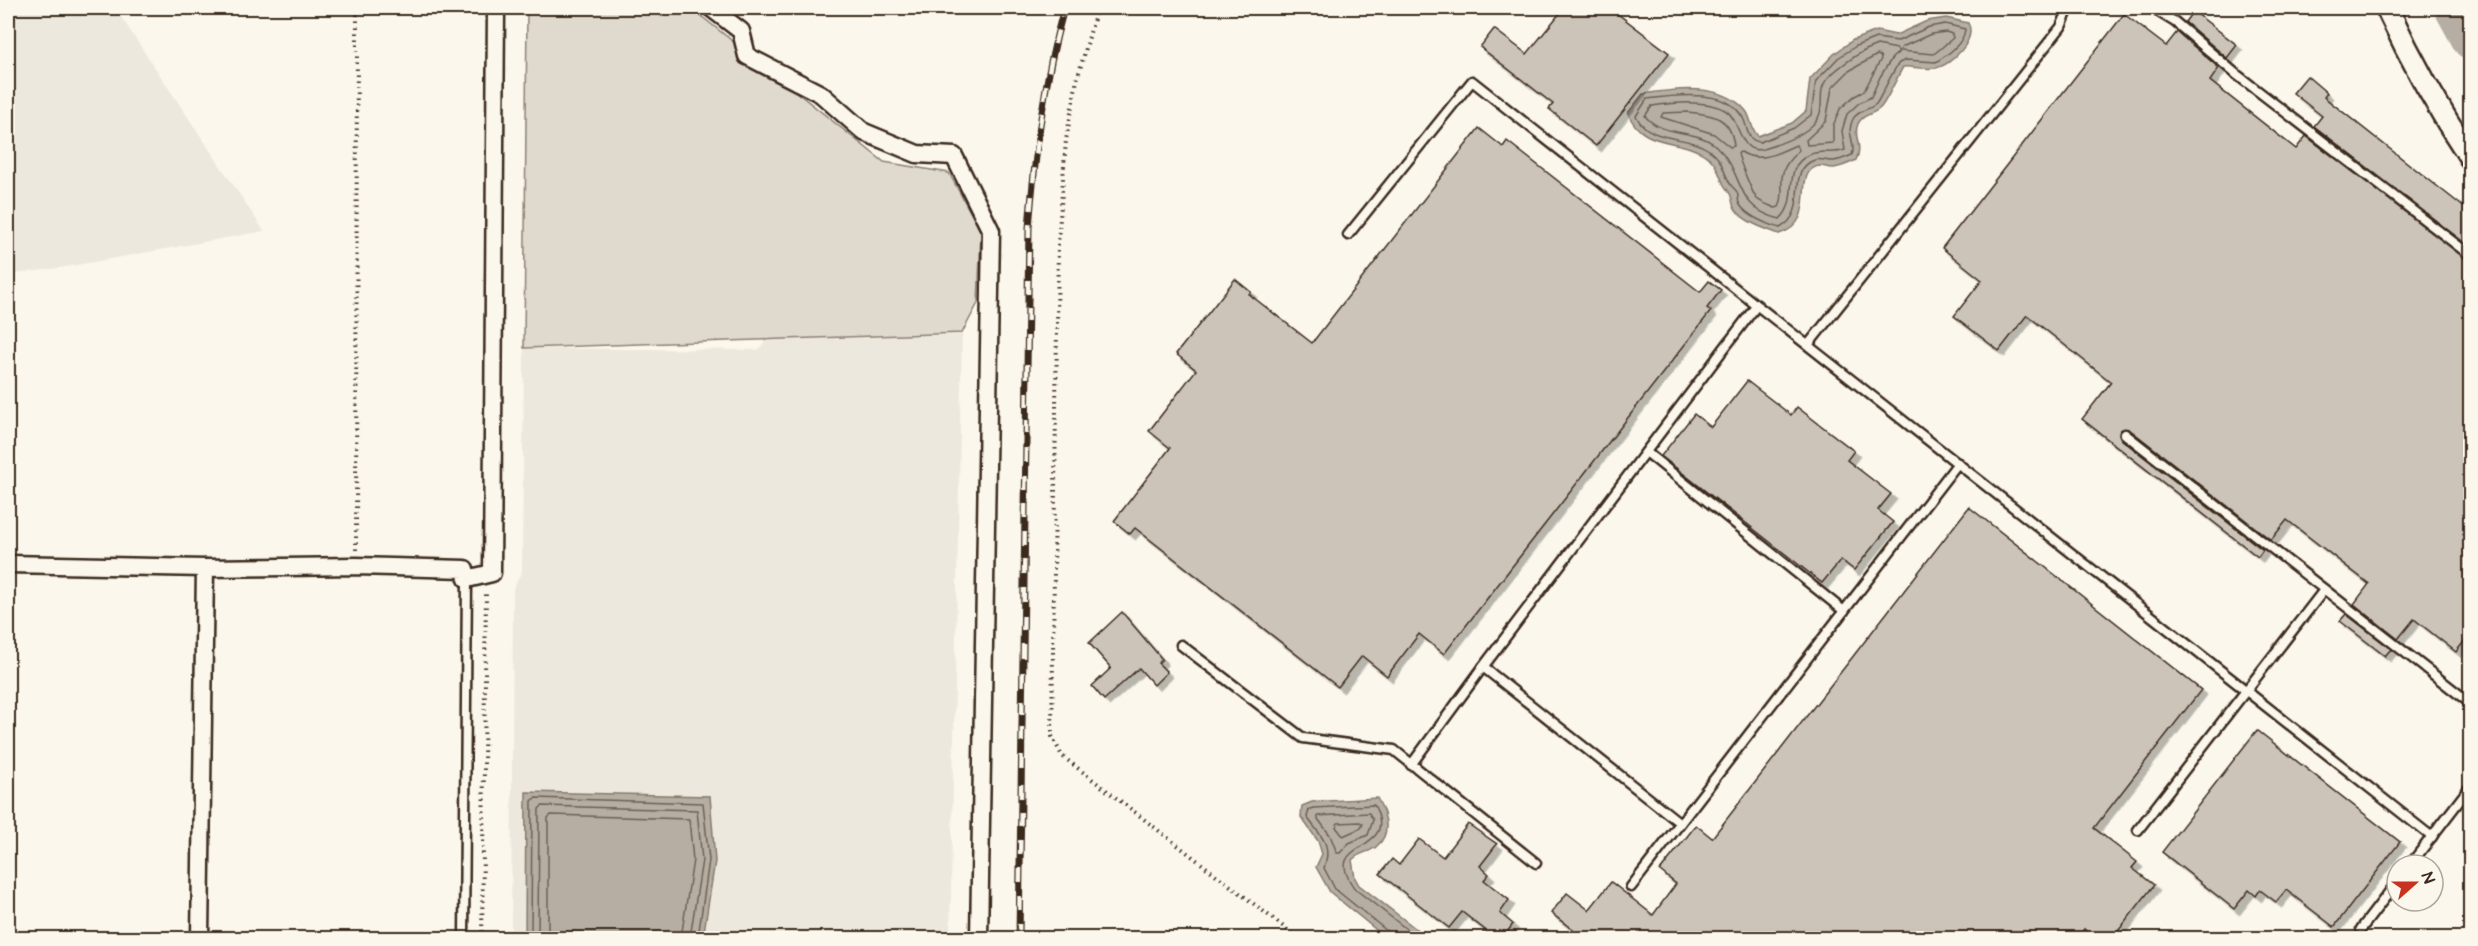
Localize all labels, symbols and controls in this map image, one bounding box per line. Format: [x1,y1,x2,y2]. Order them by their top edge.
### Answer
north arrow [2385,853,2445,913]
text: N [2416,869,2440,887]

